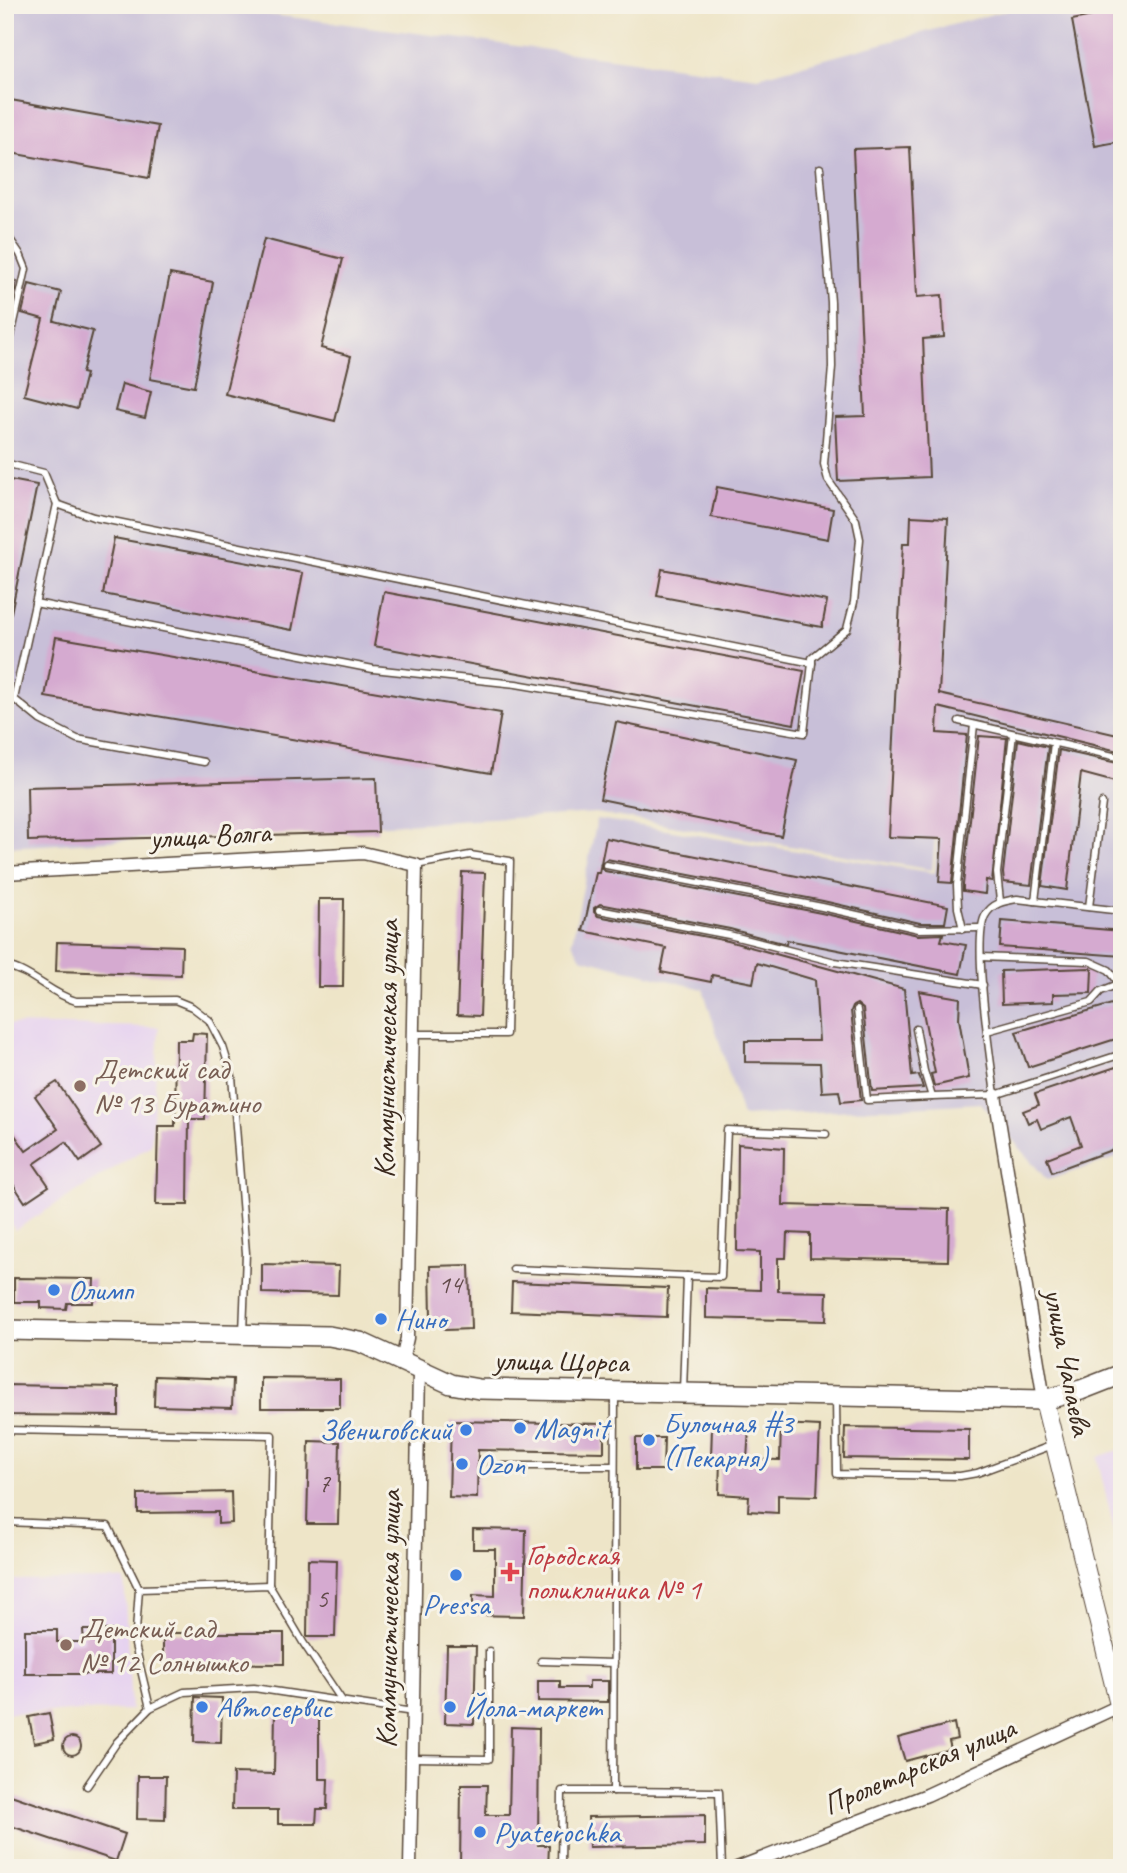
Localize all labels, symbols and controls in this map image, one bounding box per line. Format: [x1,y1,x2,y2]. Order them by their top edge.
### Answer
street label: улица Волга [147,813,273,857]
street label: Коммунистическая улица [365,918,407,1178]
place label: Детский сад № 13 Буратино [94,1050,262,1122]
marker: Детский сад № 13 Буратино [72,1078,88,1094]
house number: 14 [438,1268,464,1301]
place label: Олимп [68,1271,135,1309]
marker: Олимп [46,1282,62,1298]
street label: улица Чапаева [1035,1283,1101,1441]
place label: Нино [395,1300,449,1338]
marker: Нино [373,1311,389,1327]
street label: улица Щорса [491,1341,631,1381]
place label: Булочная #3 (Пекарня) [663,1404,796,1476]
place label: Magnit [534,1409,612,1447]
place label: Звениговский [319,1411,453,1449]
marker: Magnit [512,1420,528,1436]
marker: Звениговский [458,1422,474,1438]
marker: Булочная #3 (Пекарня) [641,1432,657,1448]
place label: Ozon [476,1445,526,1483]
marker: Ozon [454,1456,470,1472]
house number: 7 [318,1467,331,1500]
street label: Коммунистическая улица [367,1488,409,1748]
place label: Городская поликлиника № 1 [526,1536,702,1608]
marker: Городская поликлиника № 1 [500,1562,520,1582]
marker: Pressa [448,1567,464,1583]
house number: 5 [316,1582,329,1615]
place label: Pressa [423,1585,491,1623]
place label: Детский сад № 12 Солнышко [80,1609,249,1681]
marker: Детский сад № 12 Солнышко [58,1637,74,1653]
place label: Автосервис [216,1688,333,1726]
place label: Йола-маркет [464,1688,604,1726]
marker: Автосервис [194,1699,210,1715]
marker: Йола-маркет [442,1699,458,1715]
street label: Пролетарская улица [817,1708,1023,1824]
place label: Pyaterochka [494,1813,622,1851]
marker: Pyaterochka [472,1824,488,1840]

